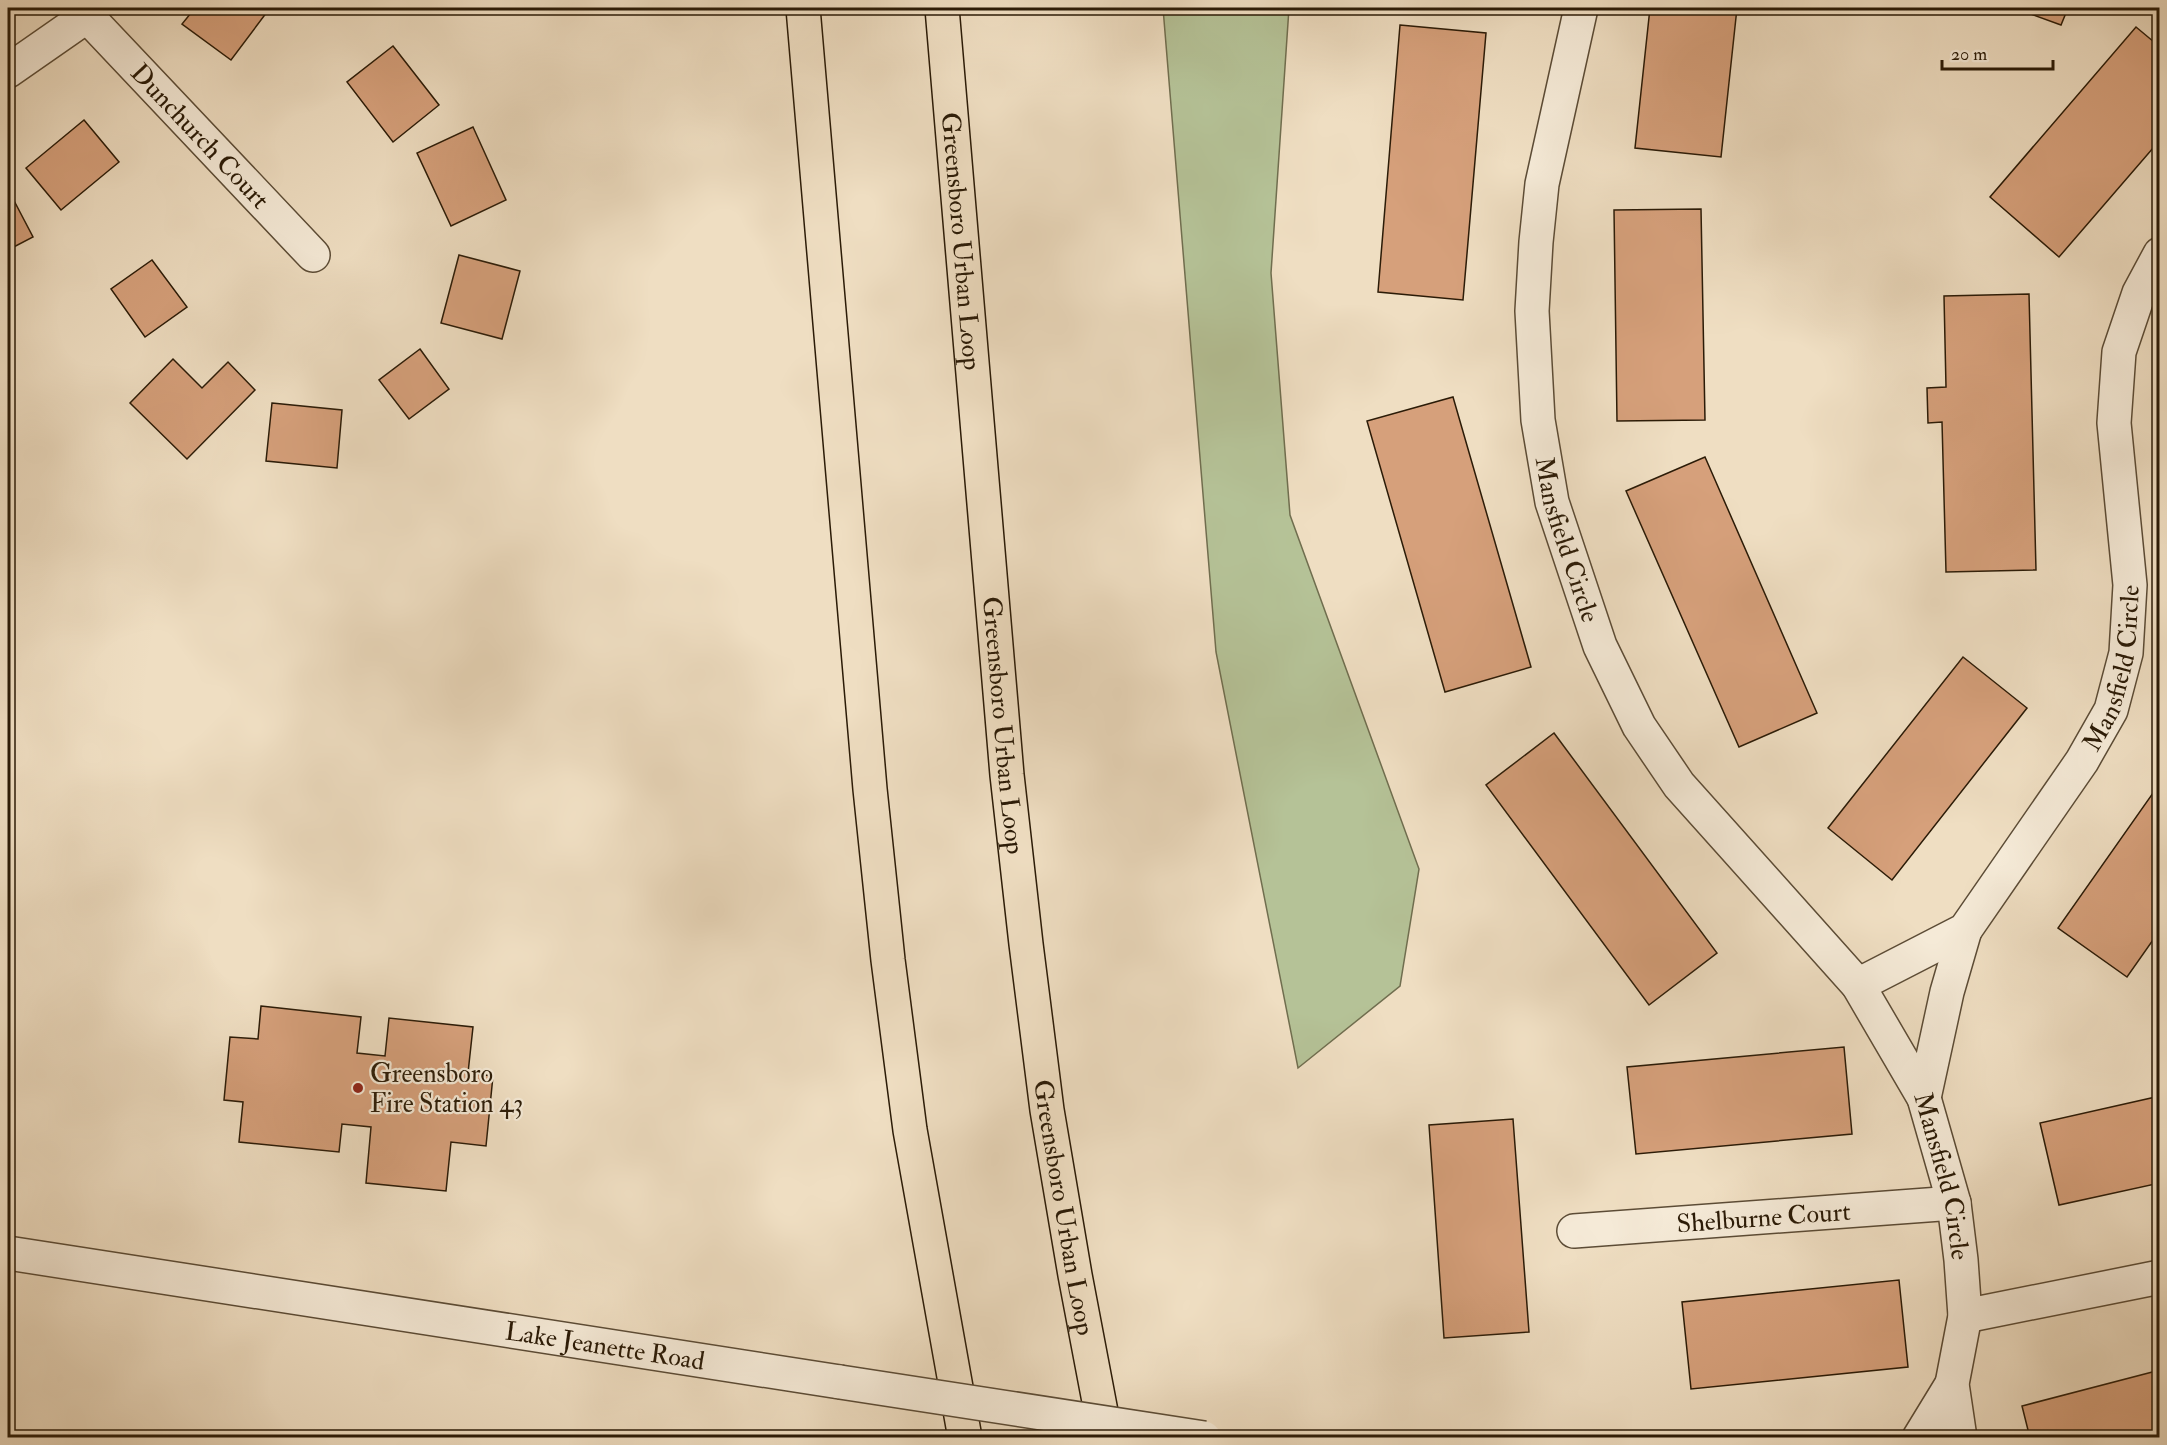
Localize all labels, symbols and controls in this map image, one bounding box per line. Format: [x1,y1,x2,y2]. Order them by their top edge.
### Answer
scale bar [1942,33,2053,71]
text: 20 m [1951,43,1987,66]
street label: Dunchurch Court [124,57,276,216]
street label: Greensboro Urban Loop [934,111,988,372]
street label: Mansfield Circle [1528,454,1606,627]
street label: Mansfield Circle [2076,584,2147,757]
street label: Greensboro Urban Loop [975,595,1031,856]
place label: Greensboro Fire Station 43 [370,1058,523,1120]
street label: Greensboro Urban Loop [1026,1078,1101,1338]
marker: Greensboro Fire Station 43 [351,1081,365,1095]
street label: Mansfield Circle [1906,1089,1976,1262]
street label: Shelburne Court [1675,1196,1852,1240]
street label: Lake Jeanette Road [503,1315,707,1378]

